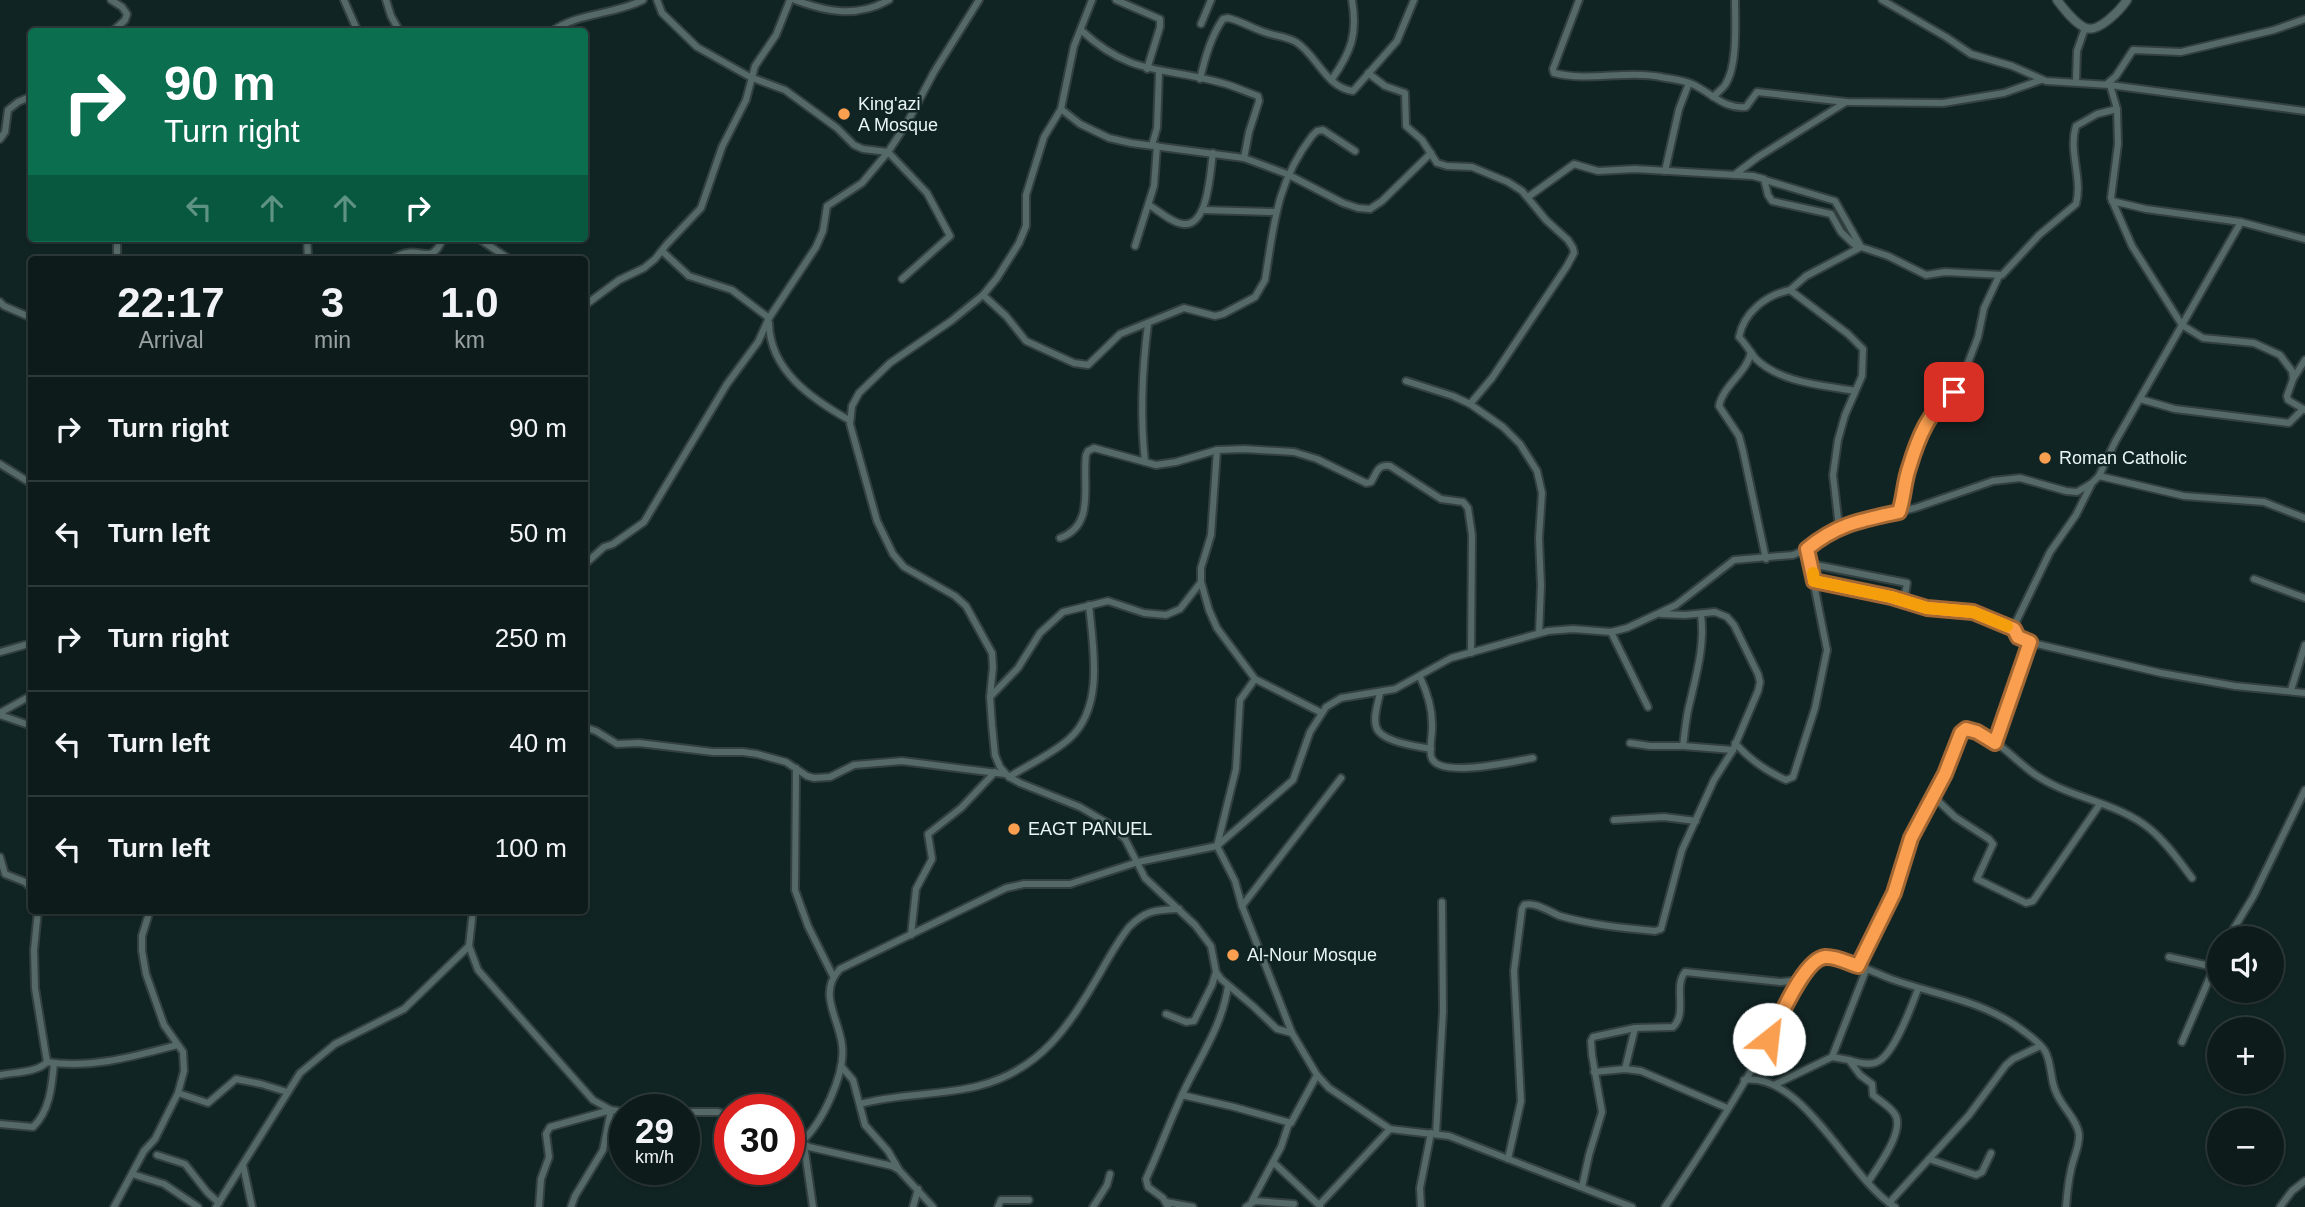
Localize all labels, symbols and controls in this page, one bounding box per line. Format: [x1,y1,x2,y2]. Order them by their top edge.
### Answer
icon: right [49,56,140,147]
text: 90 m [164,56,276,110]
place label: King'azi A Mosque [858,94,938,135]
marker: King'azi A Mosque [836,106,852,122]
text: Turn right [164,113,300,149]
icon: left [180,189,218,227]
icon: ahead [253,189,291,227]
icon: ahead [326,189,364,227]
icon: right [399,189,437,227]
text: 22:17 [117,279,225,326]
text: 3 [321,279,344,326]
text: 1.0 [440,279,499,326]
text: Arrival [138,327,204,353]
text: min [314,327,351,353]
text: km [454,327,485,353]
pin [1924,362,1984,422]
icon: arrive [1935,373,1973,411]
icon: right [49,410,87,448]
text: Turn right [108,413,229,443]
text: 90 m [509,413,567,443]
place label: Roman Catholic [2059,448,2187,468]
marker: Roman Catholic [2037,450,2053,466]
icon: left [49,515,87,553]
text: Turn left [108,518,210,548]
text: 50 m [509,518,567,548]
icon: right [49,620,87,658]
text: Turn right [108,623,229,653]
text: 250 m [495,623,567,653]
icon: left [49,725,87,763]
text: Turn left [108,728,210,758]
text: 40 m [509,728,567,758]
place label: EAGT PANUEL [1028,819,1152,839]
marker: EAGT PANUEL [1006,821,1022,837]
icon: left [49,830,87,868]
text: Turn left [108,833,210,863]
text: 100 m [495,833,567,863]
map controls [2207,926,2284,1185]
button: sound [2207,926,2284,1003]
place label: Al-Nour Mosque [1247,945,1377,965]
marker: Al-Nour Mosque [1225,947,1241,963]
position arrow [1732,1002,1806,1076]
button: + [2207,1017,2284,1094]
speed limit sign: 30 [714,1094,805,1185]
button: − [2207,1108,2284,1185]
text: 29 [635,1111,674,1150]
text: km/h [635,1147,674,1167]

